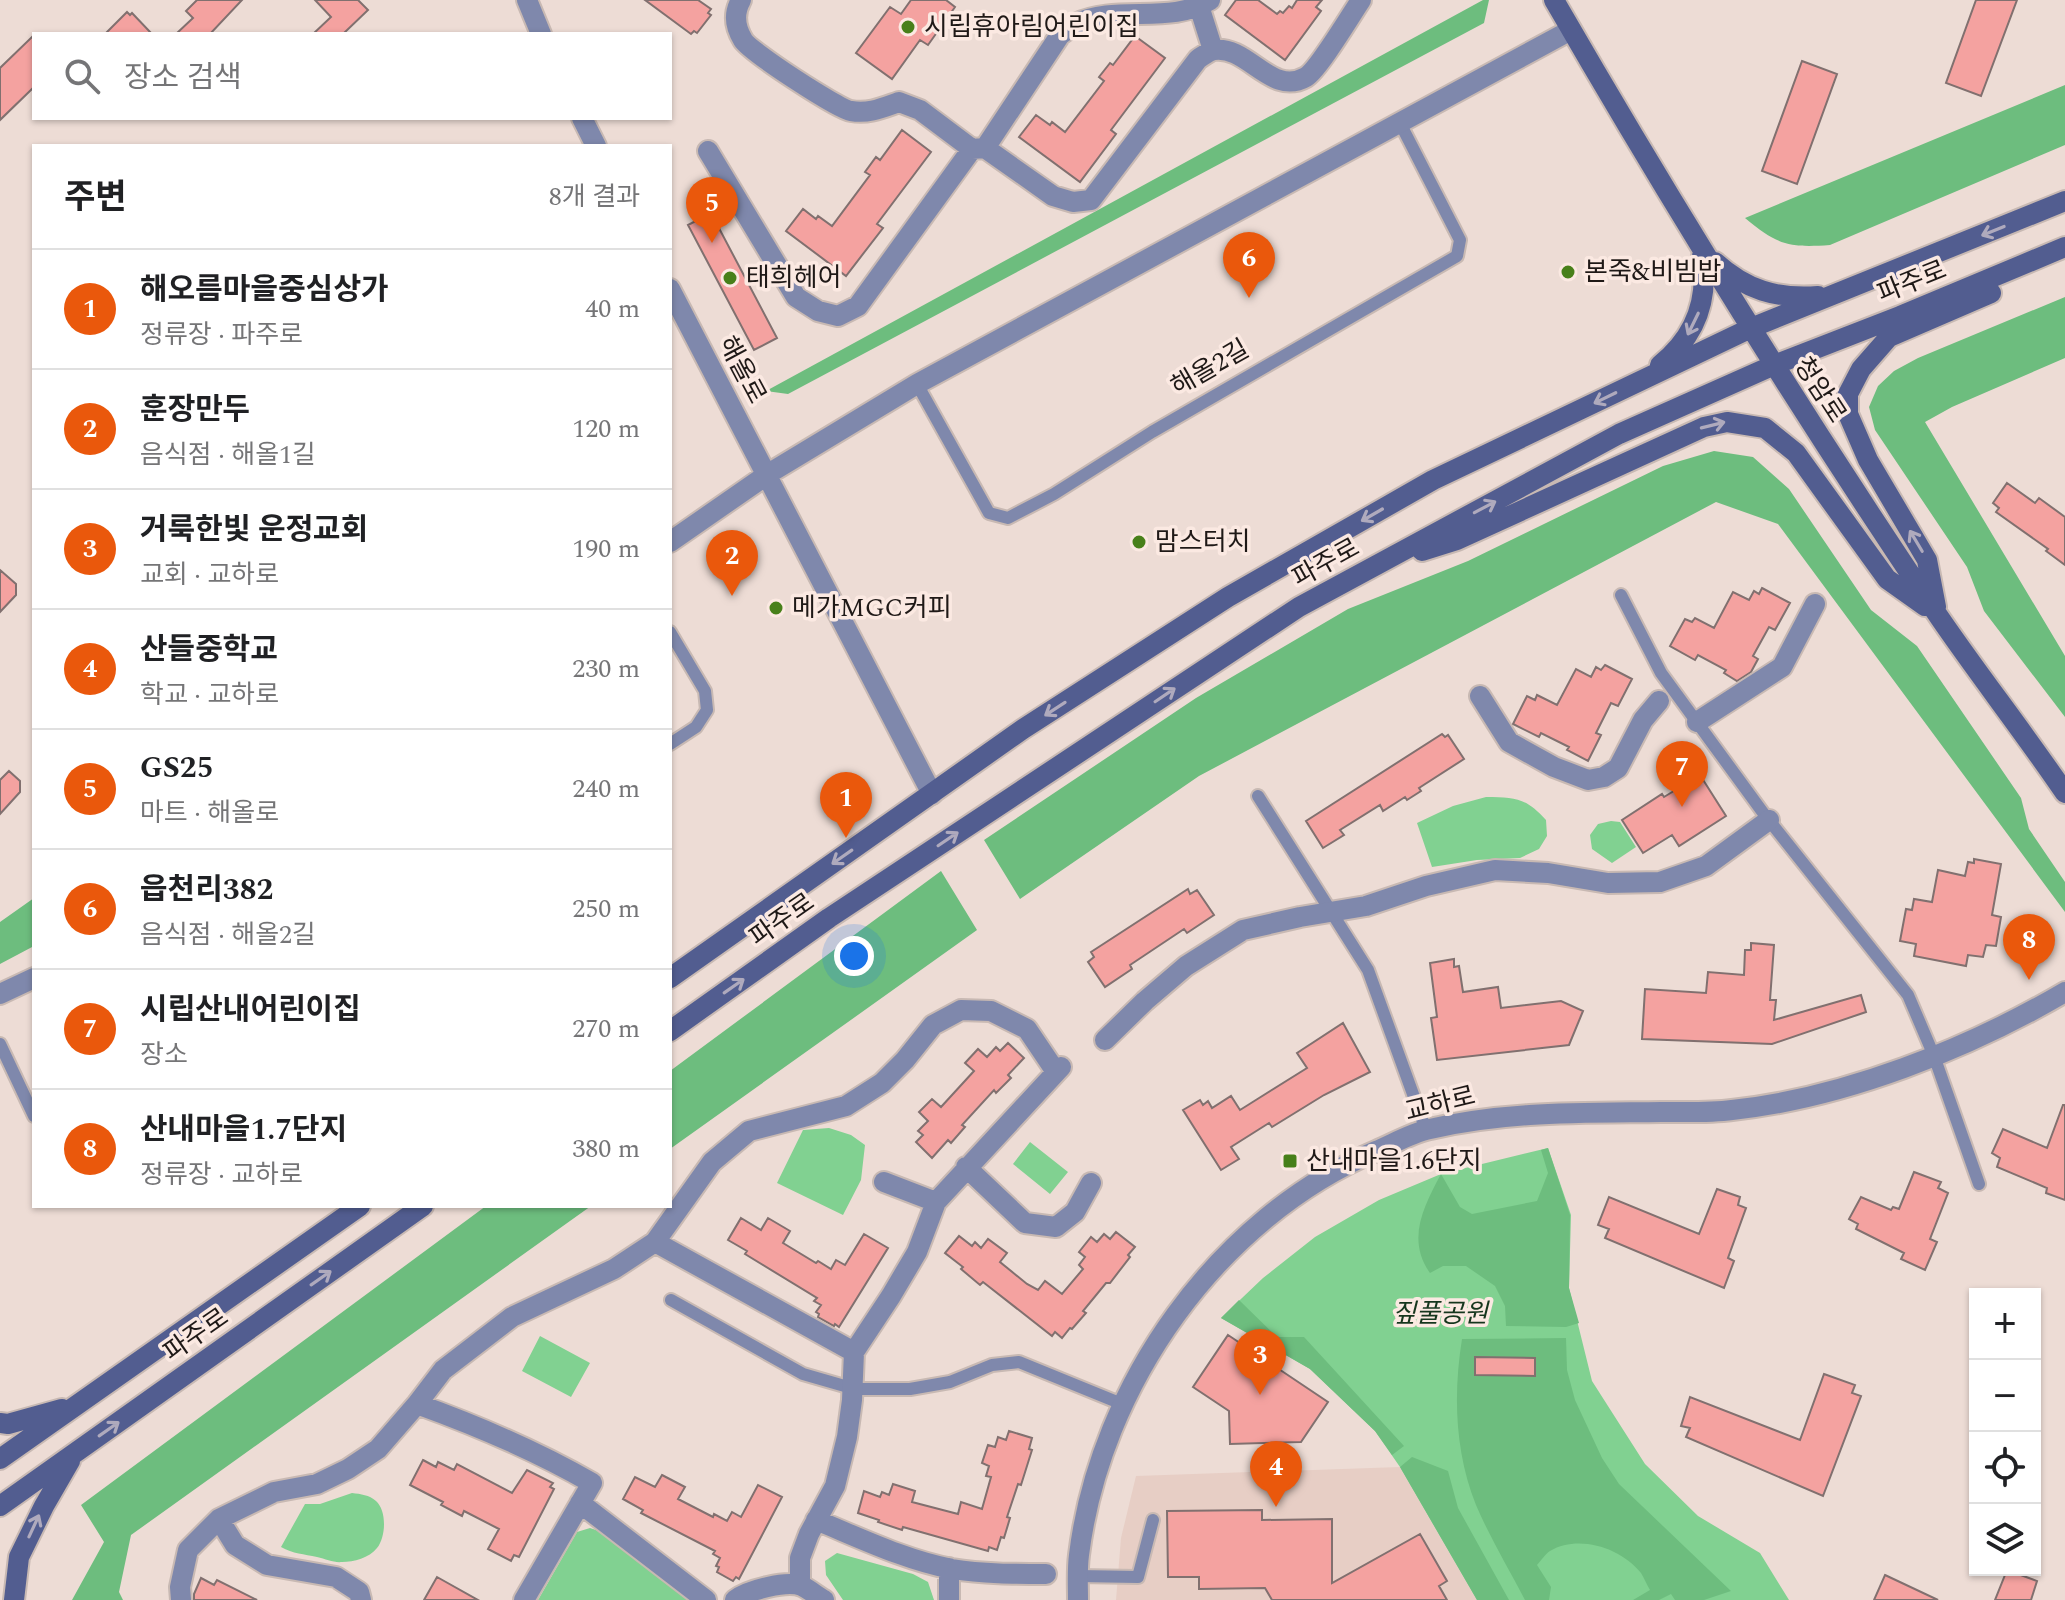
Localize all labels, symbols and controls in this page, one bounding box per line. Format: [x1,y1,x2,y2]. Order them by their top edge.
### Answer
place label: 시립휴아림어린이집 [924,7,1139,47]
marker: 시립휴아림어린이집 [899,18,917,36]
search box [32,32,672,120]
icon: search [60,54,104,98]
text: 장소 검색 [124,55,242,101]
text: 주변 [64,172,127,224]
text: 8개 결과 [549,177,640,217]
pin: 5 [686,177,738,243]
one-way arrow [1981,225,2006,239]
pin: 6 [1223,232,1275,298]
street label: 파주로 [1871,250,1953,314]
place label: 본죽&비빔밥 [1584,252,1722,292]
place label: 태희헤어 [746,258,842,298]
marker: 본죽&비빔밥 [1559,263,1577,281]
text: 해오름마을중심상가 [140,267,388,313]
marker: 태희헤어 [721,269,739,287]
text: 1 [83,289,97,329]
text: 40 m [585,289,640,329]
one-way arrow [1685,311,1700,335]
text: 정류장 · 파주로 [140,315,303,355]
street label: 해올로 [707,329,777,411]
street label: 해올2길 [1163,329,1257,407]
street label: 청암로 [1784,349,1856,431]
text: 훈장만두 [140,387,250,433]
one-way arrow [1593,391,1617,406]
text: 2 [83,409,97,449]
text: 120 m [572,409,640,449]
one-way arrow [1700,417,1726,432]
text: 음식점 · 해올1길 [140,435,316,475]
one-way arrow [1473,498,1496,514]
text: 거룩한빛 운정교회 [140,507,368,553]
one-way arrow [1361,508,1385,523]
place label: 맘스터치 [1155,522,1251,562]
street label: 파주로 [1285,528,1367,598]
text: 3 [83,529,97,569]
text: 190 m [572,529,640,569]
pin: 2 [706,530,758,596]
one-way arrow [1908,530,1924,553]
marker: 맘스터치 [1130,533,1148,551]
text: 교회 · 교하로 [140,555,279,595]
place label: 메가MGC커피 [792,588,951,628]
marker: 메가MGC커피 [767,599,785,617]
text: 산들중학교 [140,627,278,673]
text: 4 [83,649,97,689]
text: 230 m [572,649,640,689]
text: 학교 · 교하로 [140,675,279,715]
one-way arrow [1153,687,1176,703]
one-way arrow [1044,701,1067,717]
pin: 7 [1656,741,1708,807]
text: GS25 [140,745,214,791]
text: 5 [83,769,97,809]
text: 240 m [572,769,640,809]
pin: 1 [820,772,872,838]
text: 마트 · 해올로 [140,793,279,833]
one-way arrow [937,831,959,847]
one-way arrow [831,849,853,865]
text: 읍천리382 [140,867,273,913]
street label: 파주로 [741,883,823,957]
text: 6 [83,889,97,929]
text: 250 m [572,889,640,929]
pin: 8 [2003,914,2055,980]
text: 음식점 · 해올2길 [140,915,316,955]
your location [834,936,874,976]
one-way arrow [722,978,744,994]
text: 시립산내어린이집 [140,987,361,1033]
text: 7 [83,1009,97,1049]
text: 270 m [572,1009,640,1049]
text: 장소 [140,1035,188,1075]
street label: 교하로 [1400,1076,1480,1132]
text: 산내마을1.7단지 [140,1107,347,1153]
text: 8 [83,1129,97,1169]
text: 380 m [572,1129,640,1169]
place label: 산내마을1.6단지 [1306,1141,1482,1181]
marker: 산내마을1.6단지 [1281,1152,1299,1170]
text: 정류장 · 교하로 [140,1155,303,1195]
one-way arrow [310,1270,332,1286]
map controls [1969,1288,2041,1576]
button: + [1969,1288,2041,1360]
park label: 짚풀공원 [1392,1294,1490,1334]
street label: 파주로 [155,1298,237,1372]
pin: 3 [1234,1329,1286,1395]
button: − [1969,1360,2041,1432]
one-way arrow [98,1421,120,1437]
button: locate [1969,1432,2041,1504]
pin: 4 [1250,1441,1302,1507]
button: layers [1969,1504,2041,1576]
one-way arrow [27,1514,42,1538]

